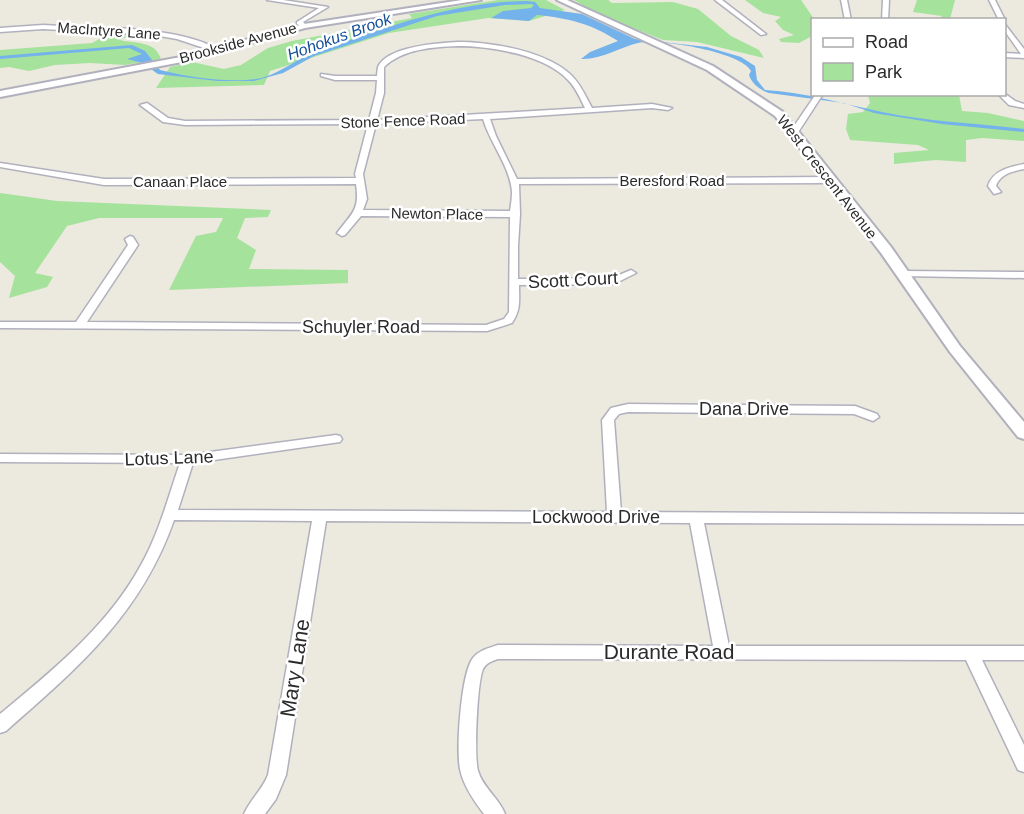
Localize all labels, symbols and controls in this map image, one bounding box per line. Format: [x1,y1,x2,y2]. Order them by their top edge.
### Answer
water label: Hohokus Brook [285,9,394,63]
street label: MacIntyre Lane [57,18,161,43]
legend [811,18,1006,96]
street label: Brookside Avenue [177,19,298,66]
text: Road [865,32,908,52]
text: Park [865,62,903,82]
street label: Stone Fence Road [340,110,466,131]
street label: West Crescent Avenue [774,112,881,242]
street label: Beresford Road [619,172,725,189]
street label: Canaan Place [133,173,227,190]
street label: Newton Place [391,204,483,223]
street label: Scott Court [528,268,618,292]
street label: Schuyler Road [302,317,420,337]
street label: Dana Drive [699,399,789,419]
street label: Lotus Lane [124,446,214,470]
street label: Lockwood Drive [532,507,660,527]
street label: Mary Lane [275,617,314,719]
street label: Durante Road [604,640,734,663]

